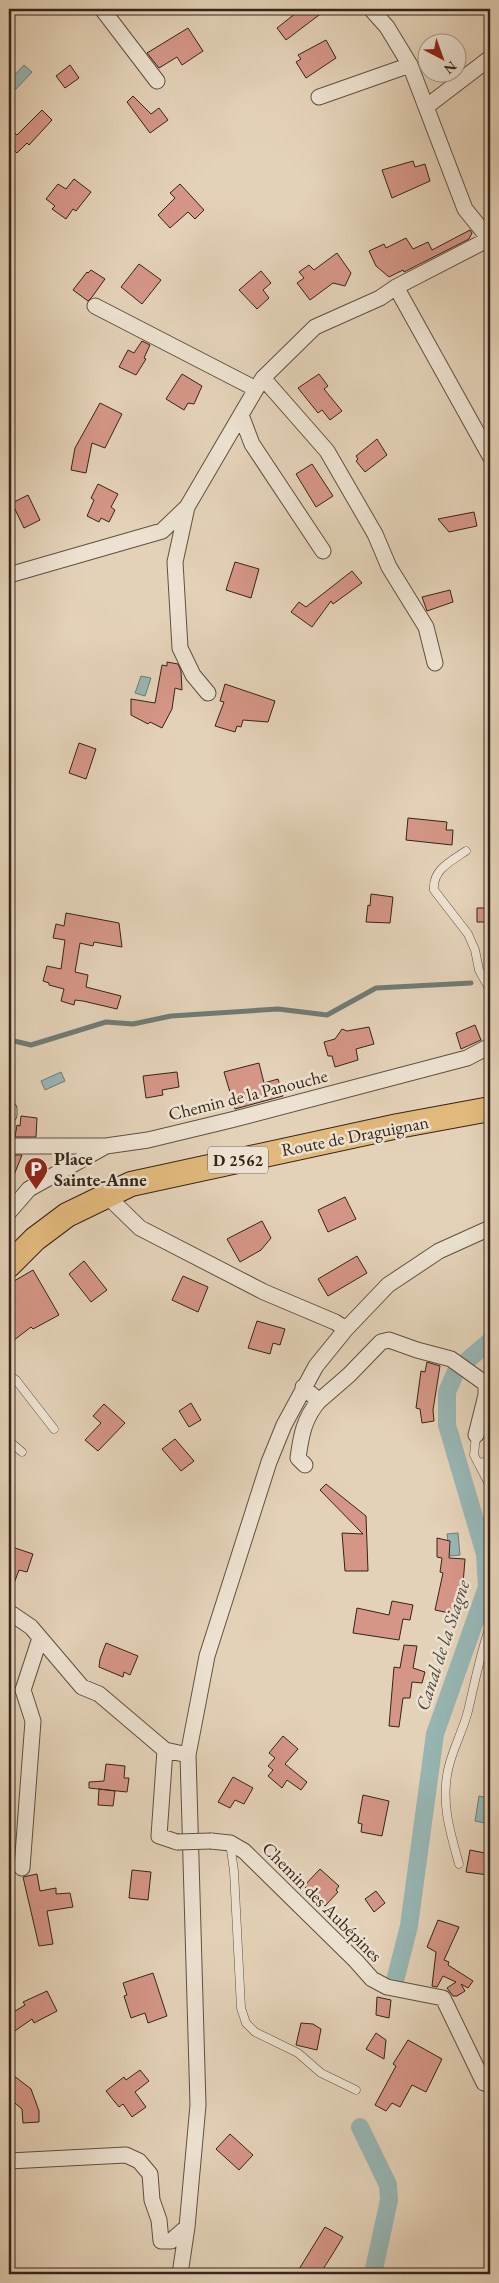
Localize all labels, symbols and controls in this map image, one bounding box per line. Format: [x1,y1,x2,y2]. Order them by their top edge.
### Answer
north arrow [416,32,466,82]
text: N [440,57,461,79]
street label: Chemin de la Panouche [166,1064,330,1125]
street label: Route de Draguignan [279,1110,431,1161]
road number: D 2562 [208,1146,268,1174]
place label: Place Sainte-Anne [54,1147,147,1191]
parking icon: Place Sainte-Anne [23,1156,49,1190]
water label: Canal de la Siagne [410,1576,476,1714]
street label: Chemin des Aubépines [257,1837,387,1967]

